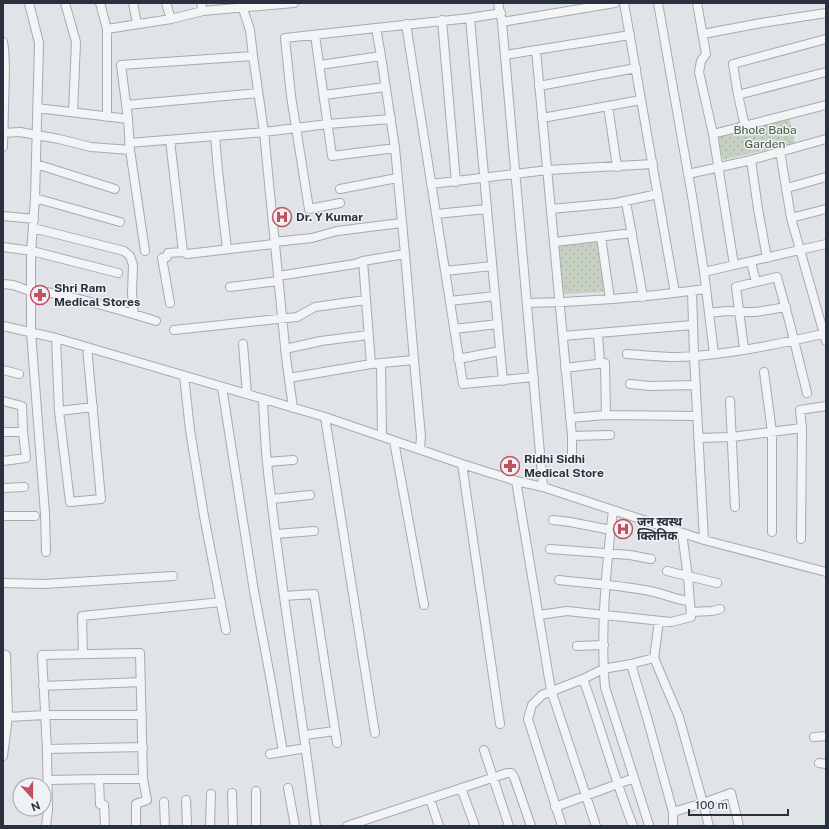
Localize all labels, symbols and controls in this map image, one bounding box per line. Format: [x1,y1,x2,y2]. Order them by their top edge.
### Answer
park label: Bhole Baba Garden [733,123,797,151]
hospital icon: Dr. Y Kumar [271,206,293,228]
place label: Dr. Y Kumar [296,210,363,224]
place label: Shri Ram Medical Stores [54,281,140,309]
pharmacy icon: Shri Ram Medical Stores [29,284,51,306]
place label: Ridhi Sidhi Medical Store [524,452,604,480]
pharmacy icon: Ridhi Sidhi Medical Store [499,455,521,477]
place label: जन स्वस्थ क्लिनिक [637,515,682,543]
hospital icon: जन स्वस्थ क्लिनिक [612,518,634,540]
north arrow [12,777,52,817]
scale bar [689,791,788,817]
text: 100 m [695,798,728,812]
text: N [29,799,42,813]

